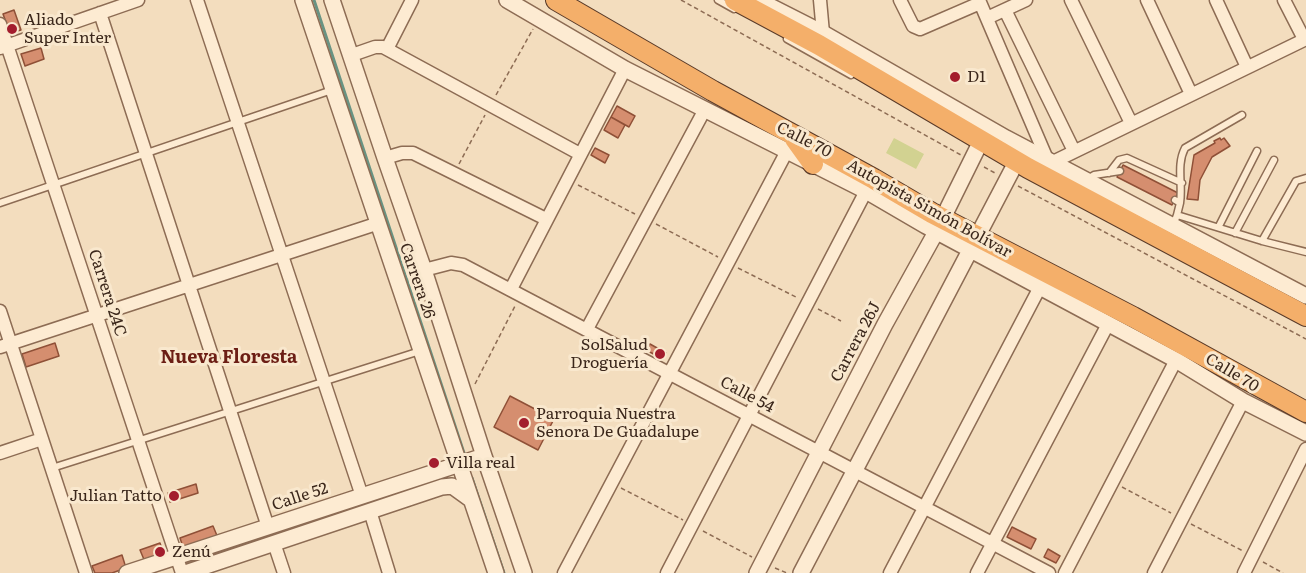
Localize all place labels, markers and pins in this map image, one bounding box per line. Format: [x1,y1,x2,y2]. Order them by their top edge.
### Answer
place label: Aliado Super Inter [24,10,111,48]
marker: Aliado Super Inter [5,22,19,36]
place label: D1 [967,67,986,87]
marker: D1 [948,70,962,84]
place label: SolSalud Droguería [570,335,648,373]
marker: SolSalud Droguería [653,347,667,361]
place label: Parroquia Nuestra Senora De Guadalupe [536,404,699,442]
marker: Parroquia Nuestra Senora De Guadalupe [517,416,531,430]
place label: Villa real [446,453,515,473]
marker: Villa real [427,456,441,470]
place label: Julian Tatto [69,486,162,506]
marker: Julian Tatto [167,489,181,503]
place label: Zenú [172,542,211,562]
marker: Zenú [153,545,167,559]

